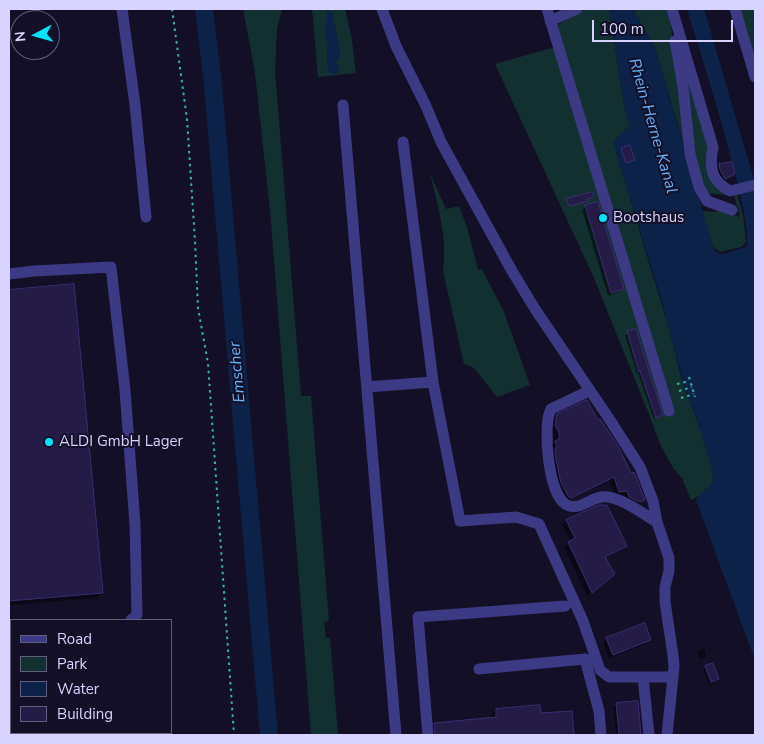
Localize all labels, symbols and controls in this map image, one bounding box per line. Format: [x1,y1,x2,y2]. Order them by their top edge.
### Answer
north arrow [10,10,60,60]
scale bar [594,10,735,42]
text: 100 m [600,19,644,39]
text: N [11,30,31,43]
water label: Rhein-Herne-Kanal [624,56,680,196]
place label: Bootshaus [613,209,684,227]
marker: Bootshaus [597,212,609,224]
water label: Emscher [226,341,250,403]
place label: ALDI GmbH Lager [59,433,183,451]
marker: ALDI GmbH Lager [43,436,55,448]
legend [10,619,172,734]
text: Road [57,629,92,649]
text: Park [57,654,87,674]
text: Water [57,679,99,699]
text: Building [57,704,113,724]

